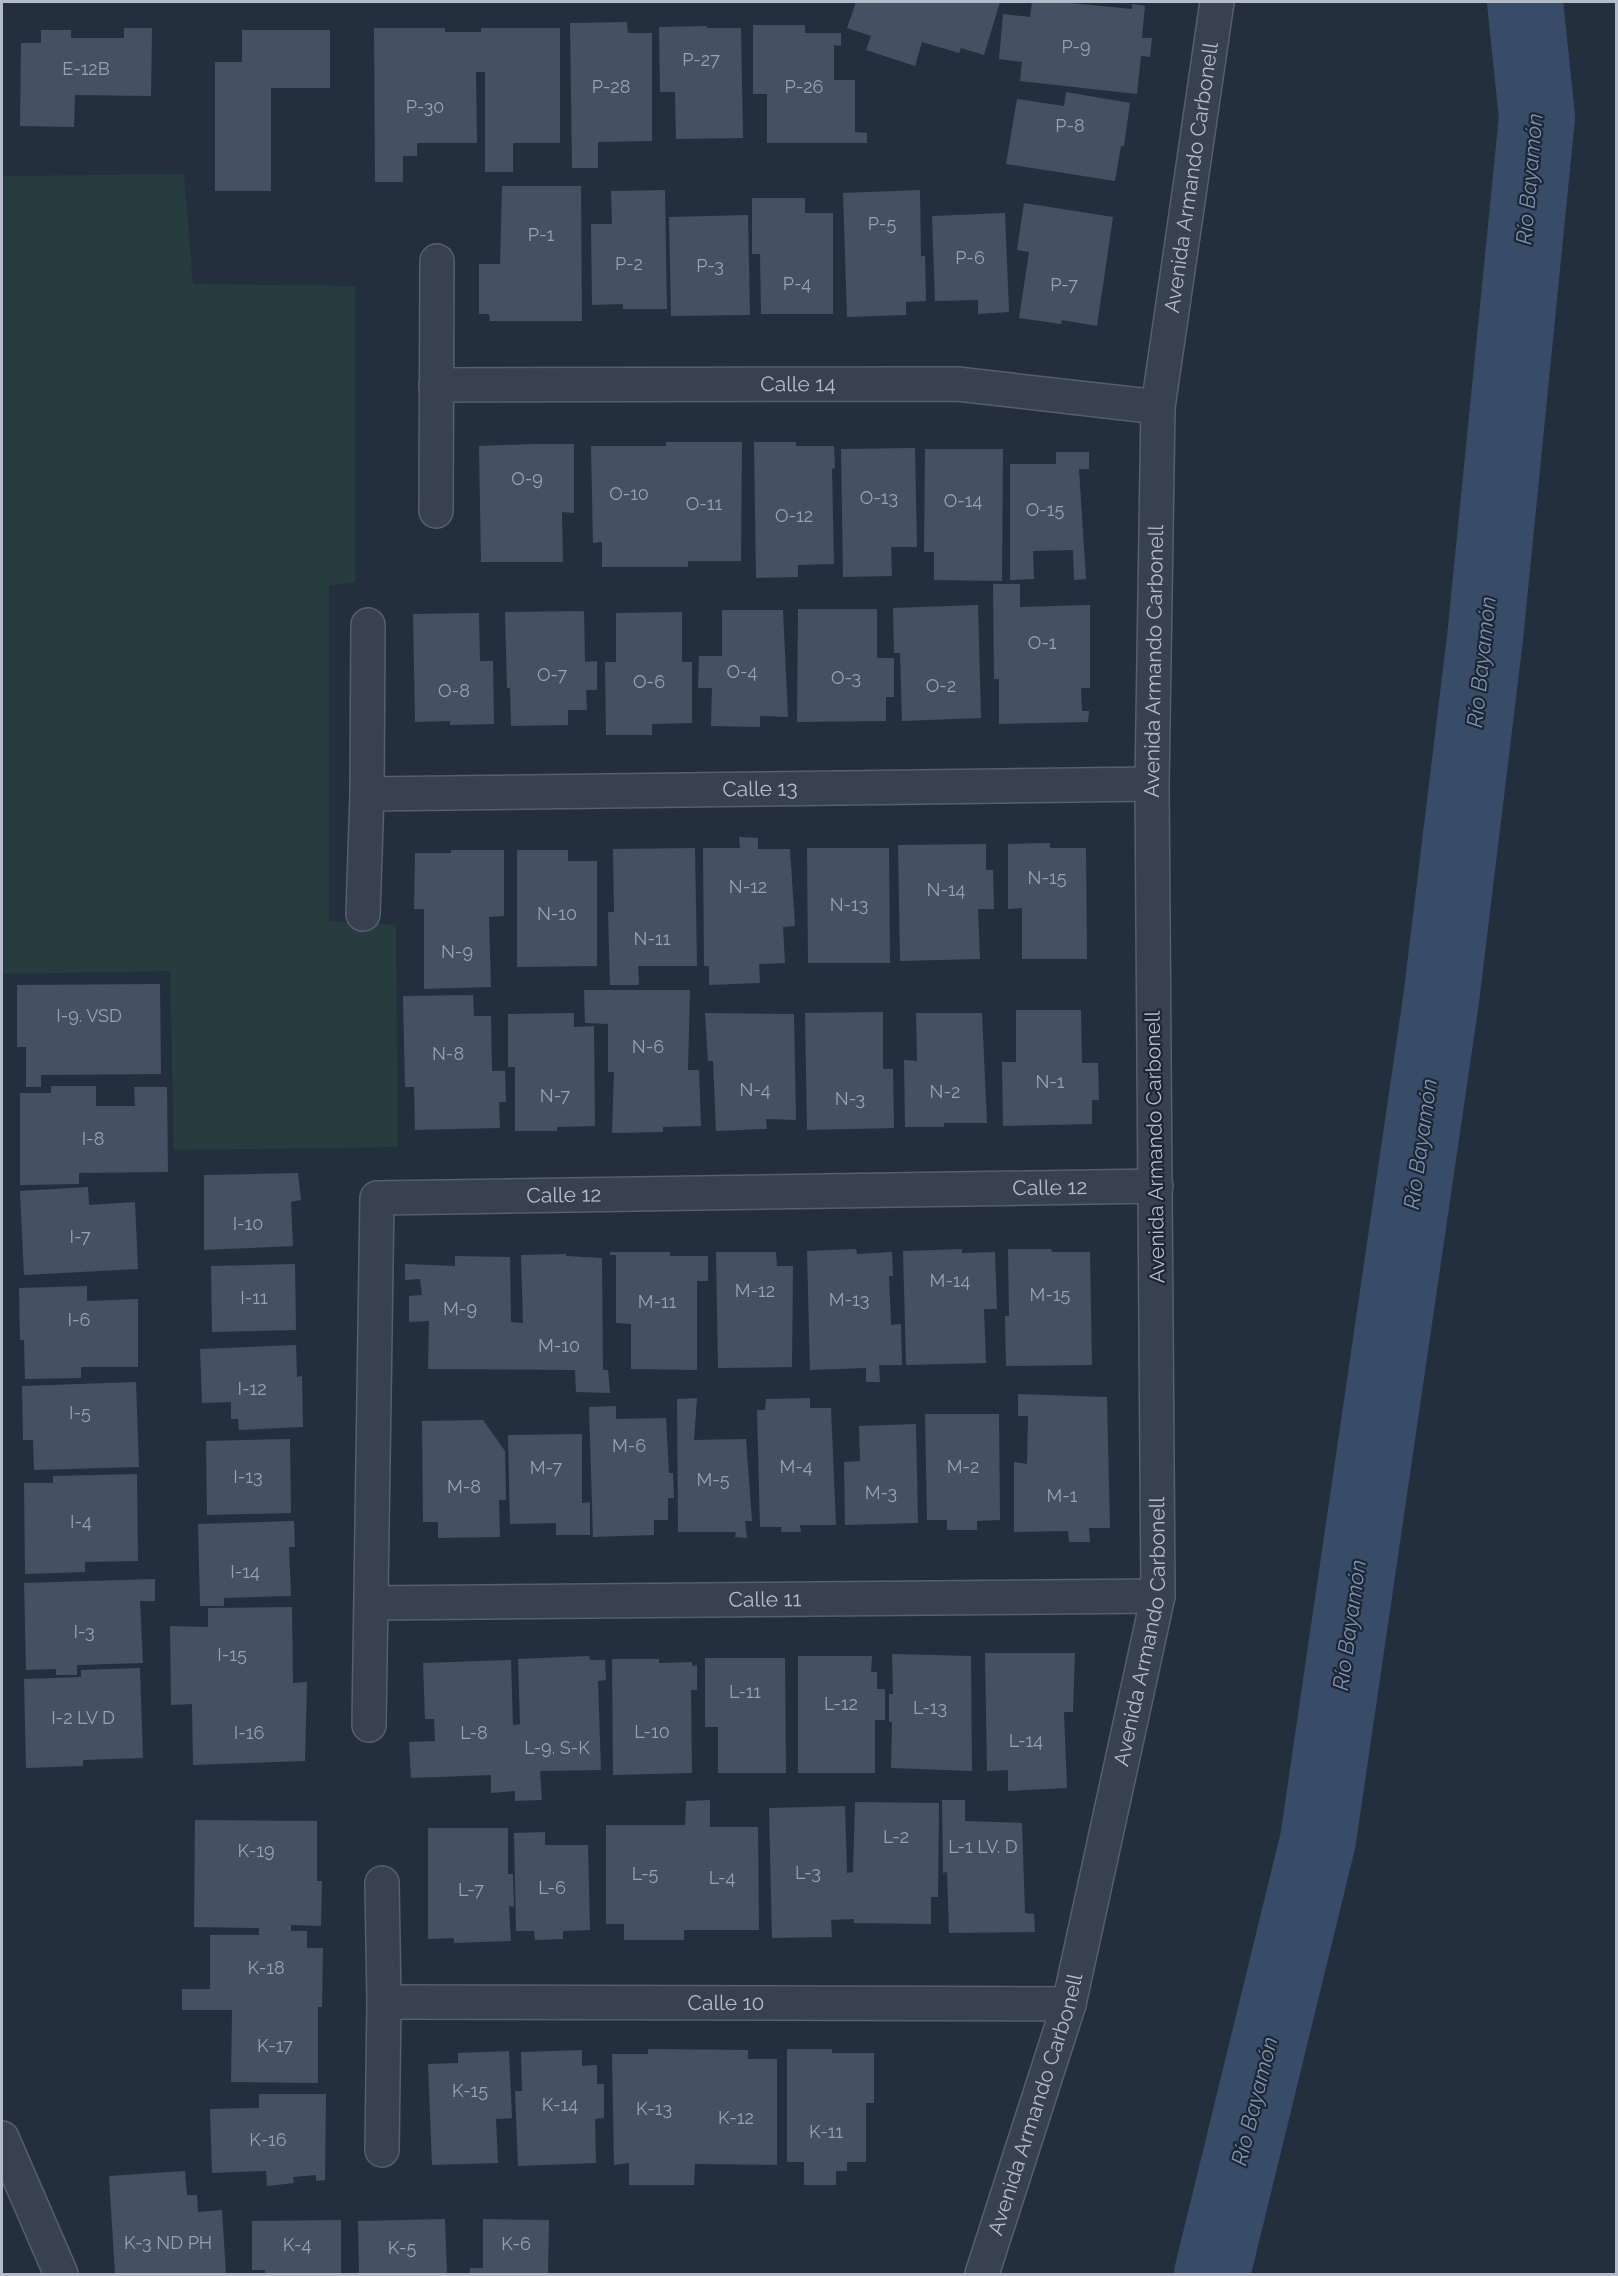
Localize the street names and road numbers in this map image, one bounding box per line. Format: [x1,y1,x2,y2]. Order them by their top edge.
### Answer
street label: Avenida Armando Carbonell [1159,41,1223,315]
street label: Calle 14 [760,371,836,396]
street label: Avenida Armando Carbonell [1139,524,1168,798]
street label: Calle 13 [722,776,798,801]
street label: Avenida Armando Carbonell [1140,1010,1169,1284]
street label: Calle 12 [1012,1174,1088,1200]
street label: Calle 12 [526,1182,602,1208]
street label: Avenida Armando Carbonell [1108,1496,1170,1768]
street label: Calle 11 [728,1586,802,1612]
street label: Avenida Armando Carbonell [982,1971,1087,2238]
street label: Calle 10 [688,1990,764,2015]

